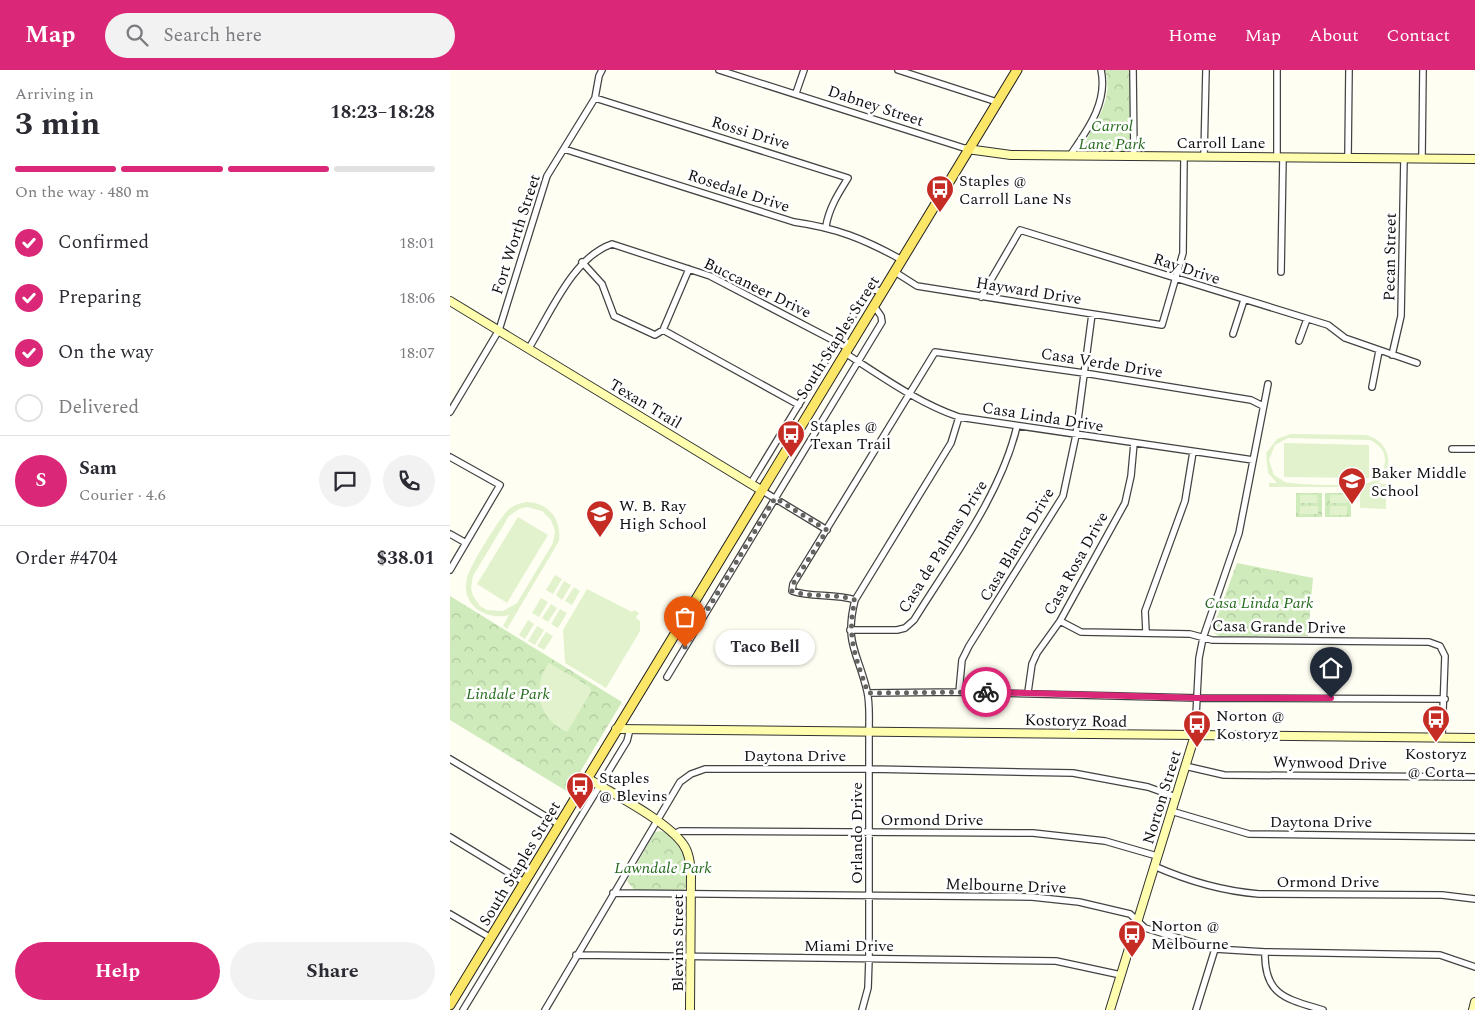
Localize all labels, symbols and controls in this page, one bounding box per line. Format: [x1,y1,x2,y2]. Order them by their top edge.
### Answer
search box [105,13,455,58]
text: Map [25,17,75,53]
icon: search [123,21,151,49]
text: Search here [163,21,262,50]
text: Home [1168,22,1217,49]
text: Map [1245,22,1281,49]
text: About [1309,22,1359,49]
text: Contact [1387,22,1450,49]
street label: Dabney Street [825,79,927,133]
text: Arriving in [15,82,94,106]
text: 18:23–18:28 [330,98,435,127]
text: 3 min [15,100,100,149]
street label: Rossi Drive [708,110,793,156]
park label: Carrol Lane Park [1079,114,1146,156]
street label: Carroll Lane [1176,131,1266,155]
street label: Rosedale Drive [684,163,793,219]
place label: Staples @ Carroll Lane Ns [959,169,1072,211]
street label: Fort Worth Street [485,171,547,298]
bus stop icon: Staples @ Carroll Lane Ns [925,174,955,213]
text: On the way · 480 m [15,180,149,204]
street label: Pecan Street [1377,212,1403,301]
text: Confirmed [58,228,149,257]
icon: check [15,229,43,257]
text: 18:01 [399,231,435,255]
street label: Ray Drive [1150,247,1223,291]
street label: Buccaneer Drive [700,251,815,324]
street label: South Staples Street [790,271,886,404]
street label: Hayward Drive [974,271,1083,311]
text: Preparing [58,283,142,312]
icon: check [15,284,43,312]
text: 18:06 [399,286,435,310]
text: On the way [58,338,154,367]
icon: check [15,339,43,367]
text: 18:07 [399,341,435,365]
street label: Casa Verde Drive [1039,342,1165,384]
street label: Texan Trail [605,373,686,435]
text: Delivered [58,393,139,422]
street label: Casa Linda Drive [980,396,1105,438]
place label: Staples @ Texan Trail [810,414,891,456]
bus stop icon: Staples @ Texan Trail [776,419,806,458]
text: Sam [79,454,117,483]
button: chat [319,455,371,507]
button: phone [383,455,435,507]
place label: Baker Middle School [1371,461,1467,503]
text: S [36,466,46,495]
school or university icon: Baker Middle School [1337,466,1367,505]
street label: Casa de Palmas Drive [892,475,994,618]
text: Courier · 4.6 [79,483,166,507]
street label: Casa Blanca Drive [973,483,1060,606]
place label: W. B. Ray High School [619,494,707,536]
school or university icon: W. B. Ray High School [585,499,615,538]
street label: Casa Rosa Drive [1037,507,1114,620]
text: Order #4704 [15,544,118,573]
text: $38.01 [377,544,435,573]
park label: Casa Linda Park [1204,591,1314,615]
pin [664,596,706,647]
icon: bag [671,603,699,631]
street label: Casa Grande Drive [1212,614,1346,640]
callout: Taco Bell [715,630,815,664]
text: Taco Bell [730,635,800,659]
pin [1310,647,1352,698]
icon: home [1317,654,1345,682]
courier [961,667,1011,717]
icon: bike [972,678,1000,706]
park label: Lindale Park [466,682,551,706]
place label: Norton @ Kostoryz [1216,704,1284,746]
bus stop icon: Kostoryz @ Corta [1421,704,1451,743]
street label: Kostoryz Road [1024,708,1128,734]
bus stop icon: Norton @ Kostoryz [1182,709,1212,748]
place label: Kostoryz @ Corta [1405,742,1467,784]
street label: Daytona Drive [744,744,846,768]
street label: Norton Street [1136,747,1188,847]
street label: Wynwood Drive [1273,750,1387,776]
place label: Staples @ Blevins [599,766,668,808]
bus stop icon: Staples @ Blevins [565,771,595,810]
street label: Orlando Drive [845,782,869,884]
street label: South Staples Street [473,796,567,931]
street label: Ormond Drive [880,808,984,832]
street label: Daytona Drive [1270,810,1372,834]
park label: Lawndale Park [614,856,712,880]
street label: Ormond Drive [1276,870,1380,894]
street label: Melbourne Drive [945,872,1067,900]
street label: Blevins Street [666,894,690,992]
place label: Norton @ Melbourne [1151,914,1229,956]
bus stop icon: Norton @ Melbourne [1117,919,1147,958]
street label: Miami Drive [804,934,894,958]
button: Help [15,942,220,1000]
button: Share [230,942,435,1000]

